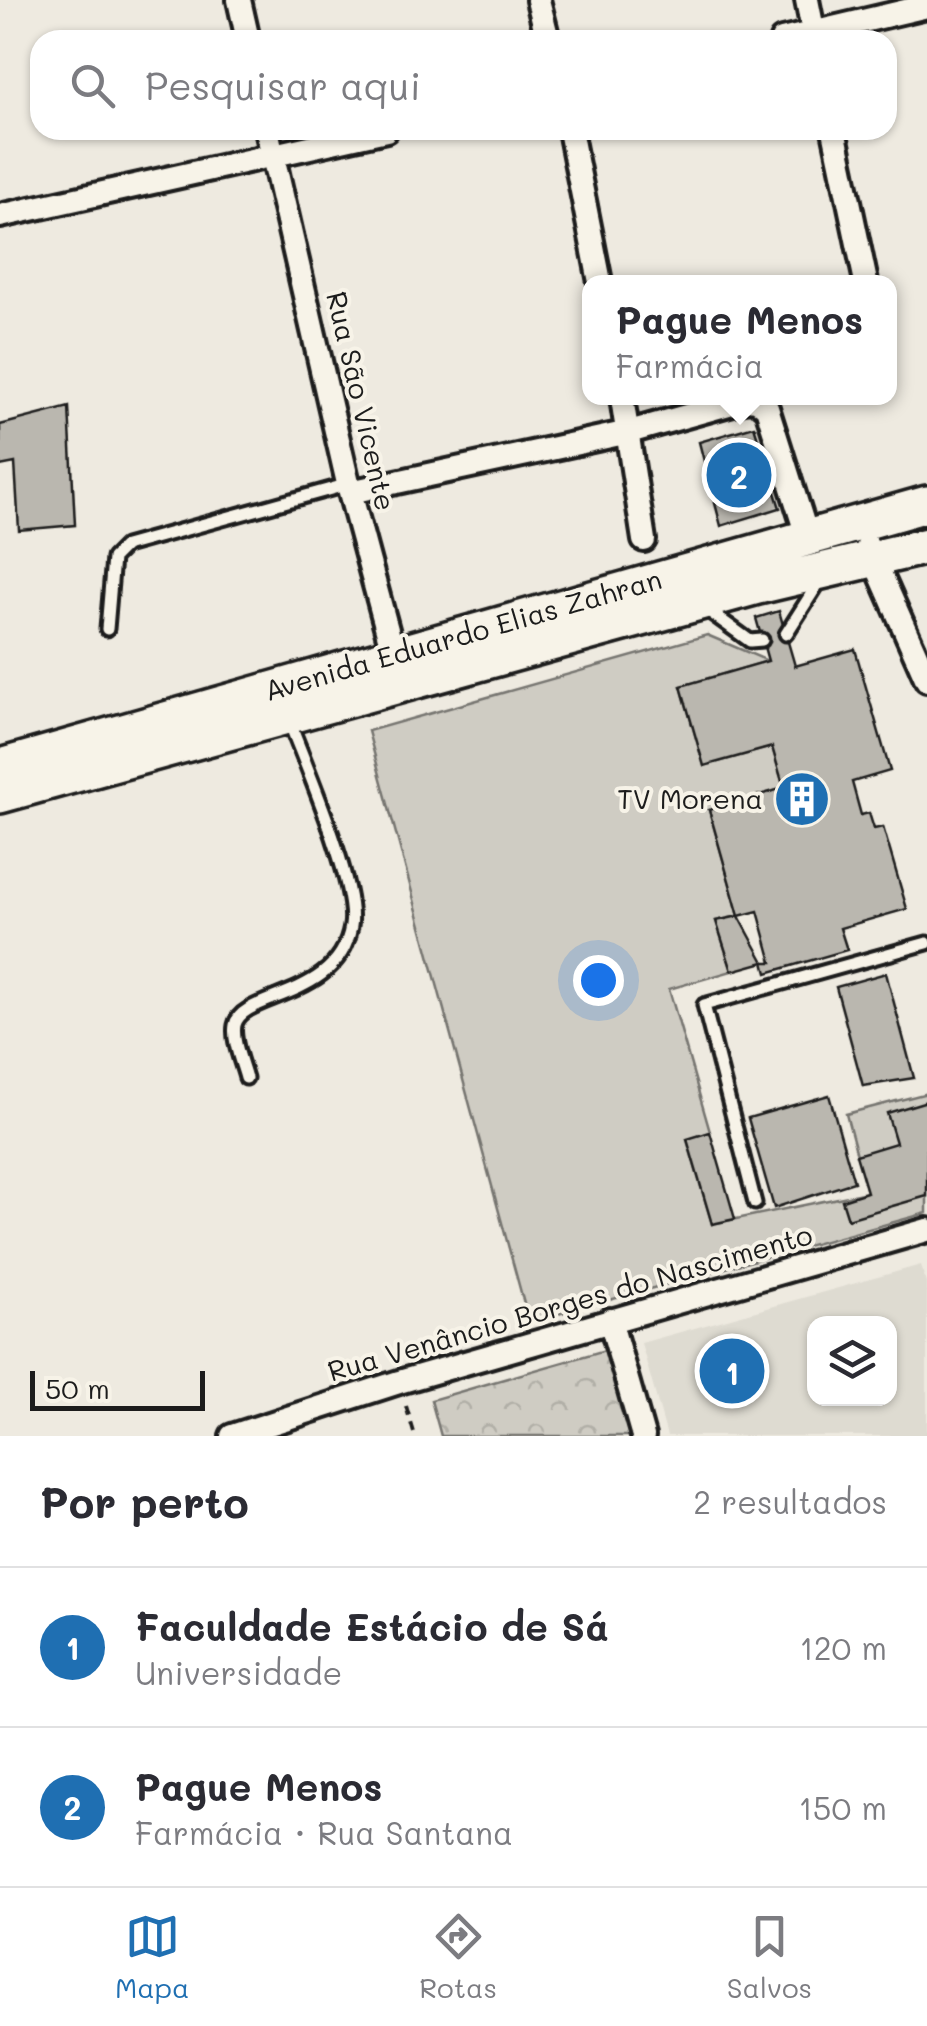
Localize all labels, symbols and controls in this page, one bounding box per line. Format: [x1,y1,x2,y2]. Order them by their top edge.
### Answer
search box [30,30,897,140]
icon: search [65,58,120,113]
text: Pesquisar aqui [145,60,421,110]
popup [582,275,897,405]
street label: Rua São Vicente [319,288,405,514]
text: Pague Menos [616,294,863,344]
text: Farmácia [616,344,764,386]
pin: 2 [706,438,772,512]
street label: Avenida Eduardo Elias Zahran [260,560,666,708]
building icon: TV Morena [772,769,832,829]
place label: TV Morena [617,780,763,816]
your location [573,955,624,1006]
street label: Rua Venâncio Borges do Nascimento [323,1215,816,1389]
map controls [807,1316,897,1406]
button: layers [807,1316,897,1406]
pin: 1 [700,1334,764,1408]
scale bar [30,1366,205,1410]
text: 50 m [45,1370,110,1406]
text: Por perto [40,1474,249,1529]
text: 2 resultados [693,1480,887,1522]
text: Faculdade Estácio de Sá [135,1601,609,1651]
text: 1 [65,1626,80,1668]
text: 120 m [799,1626,887,1668]
text: Universidade [135,1651,342,1693]
text: Pague Menos [135,1761,382,1811]
text: 2 [64,1786,81,1828]
text: 150 m [799,1786,887,1828]
text: Farmácia · Rua Santana [135,1811,513,1853]
tab: Mapa [115,1909,189,2005]
tab: Rotas [419,1909,497,2005]
tab: Salvos [727,1909,812,2005]

